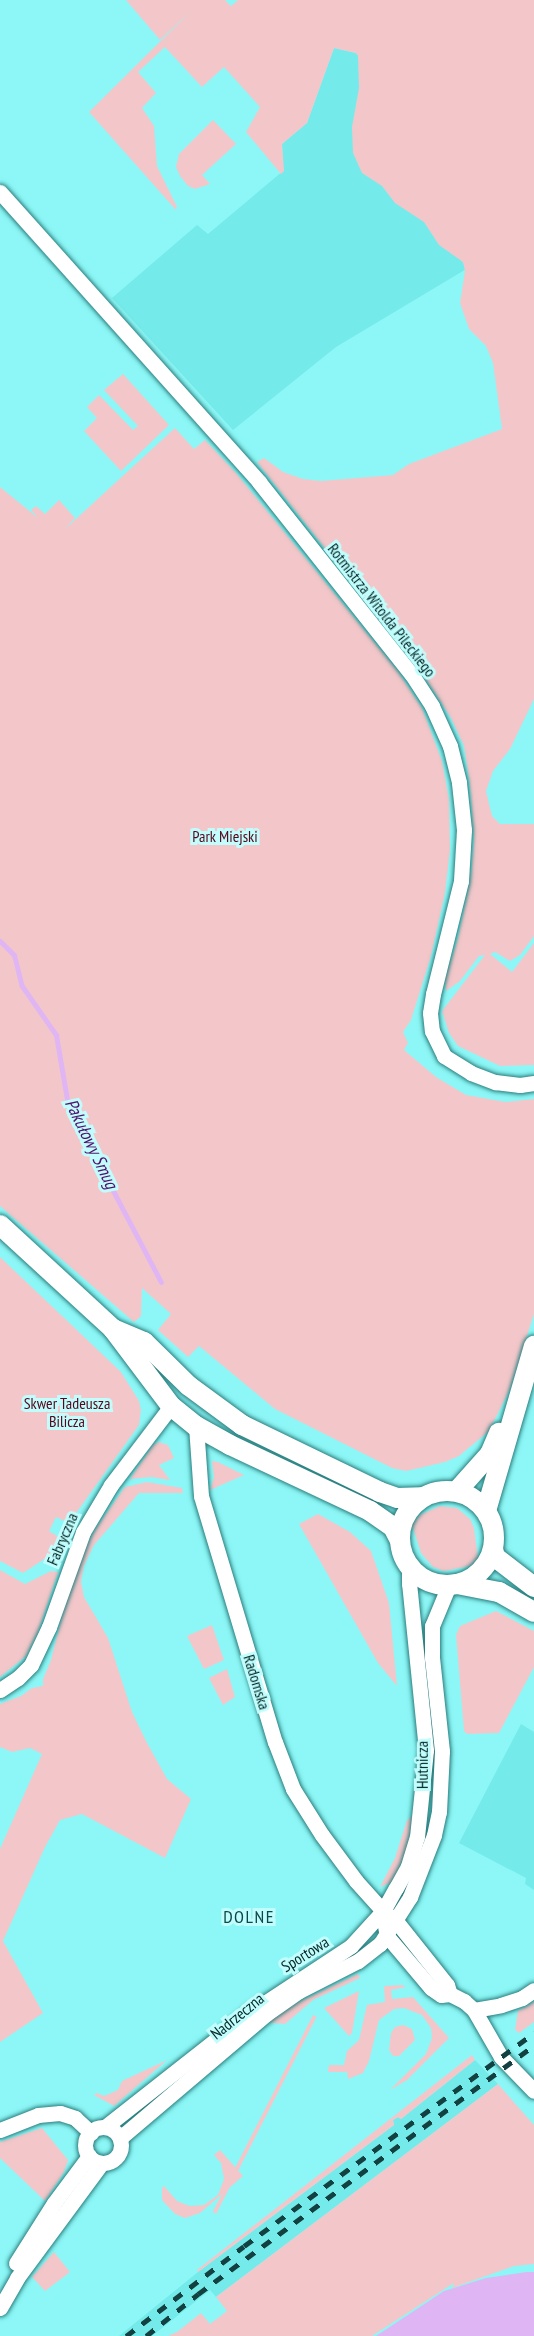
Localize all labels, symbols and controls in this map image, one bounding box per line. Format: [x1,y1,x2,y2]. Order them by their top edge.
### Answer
street label: Rotmistrza Witolda Pileckiego [324,539,440,681]
park label: Park Miejski [192,826,258,846]
water label: Pakułowy Smug [60,1095,122,1193]
park label: Skwer Tadeusza Bilicza [24,1393,110,1431]
street label: Fabryczna [42,1510,82,1568]
street label: Radomska [240,1652,274,1712]
street label: Hutnicza [412,1741,432,1789]
district label: DOLNE [223,1906,275,1928]
street label: Sportowa [278,1932,332,1976]
street label: Nadrzeczna [206,1989,268,2043]

